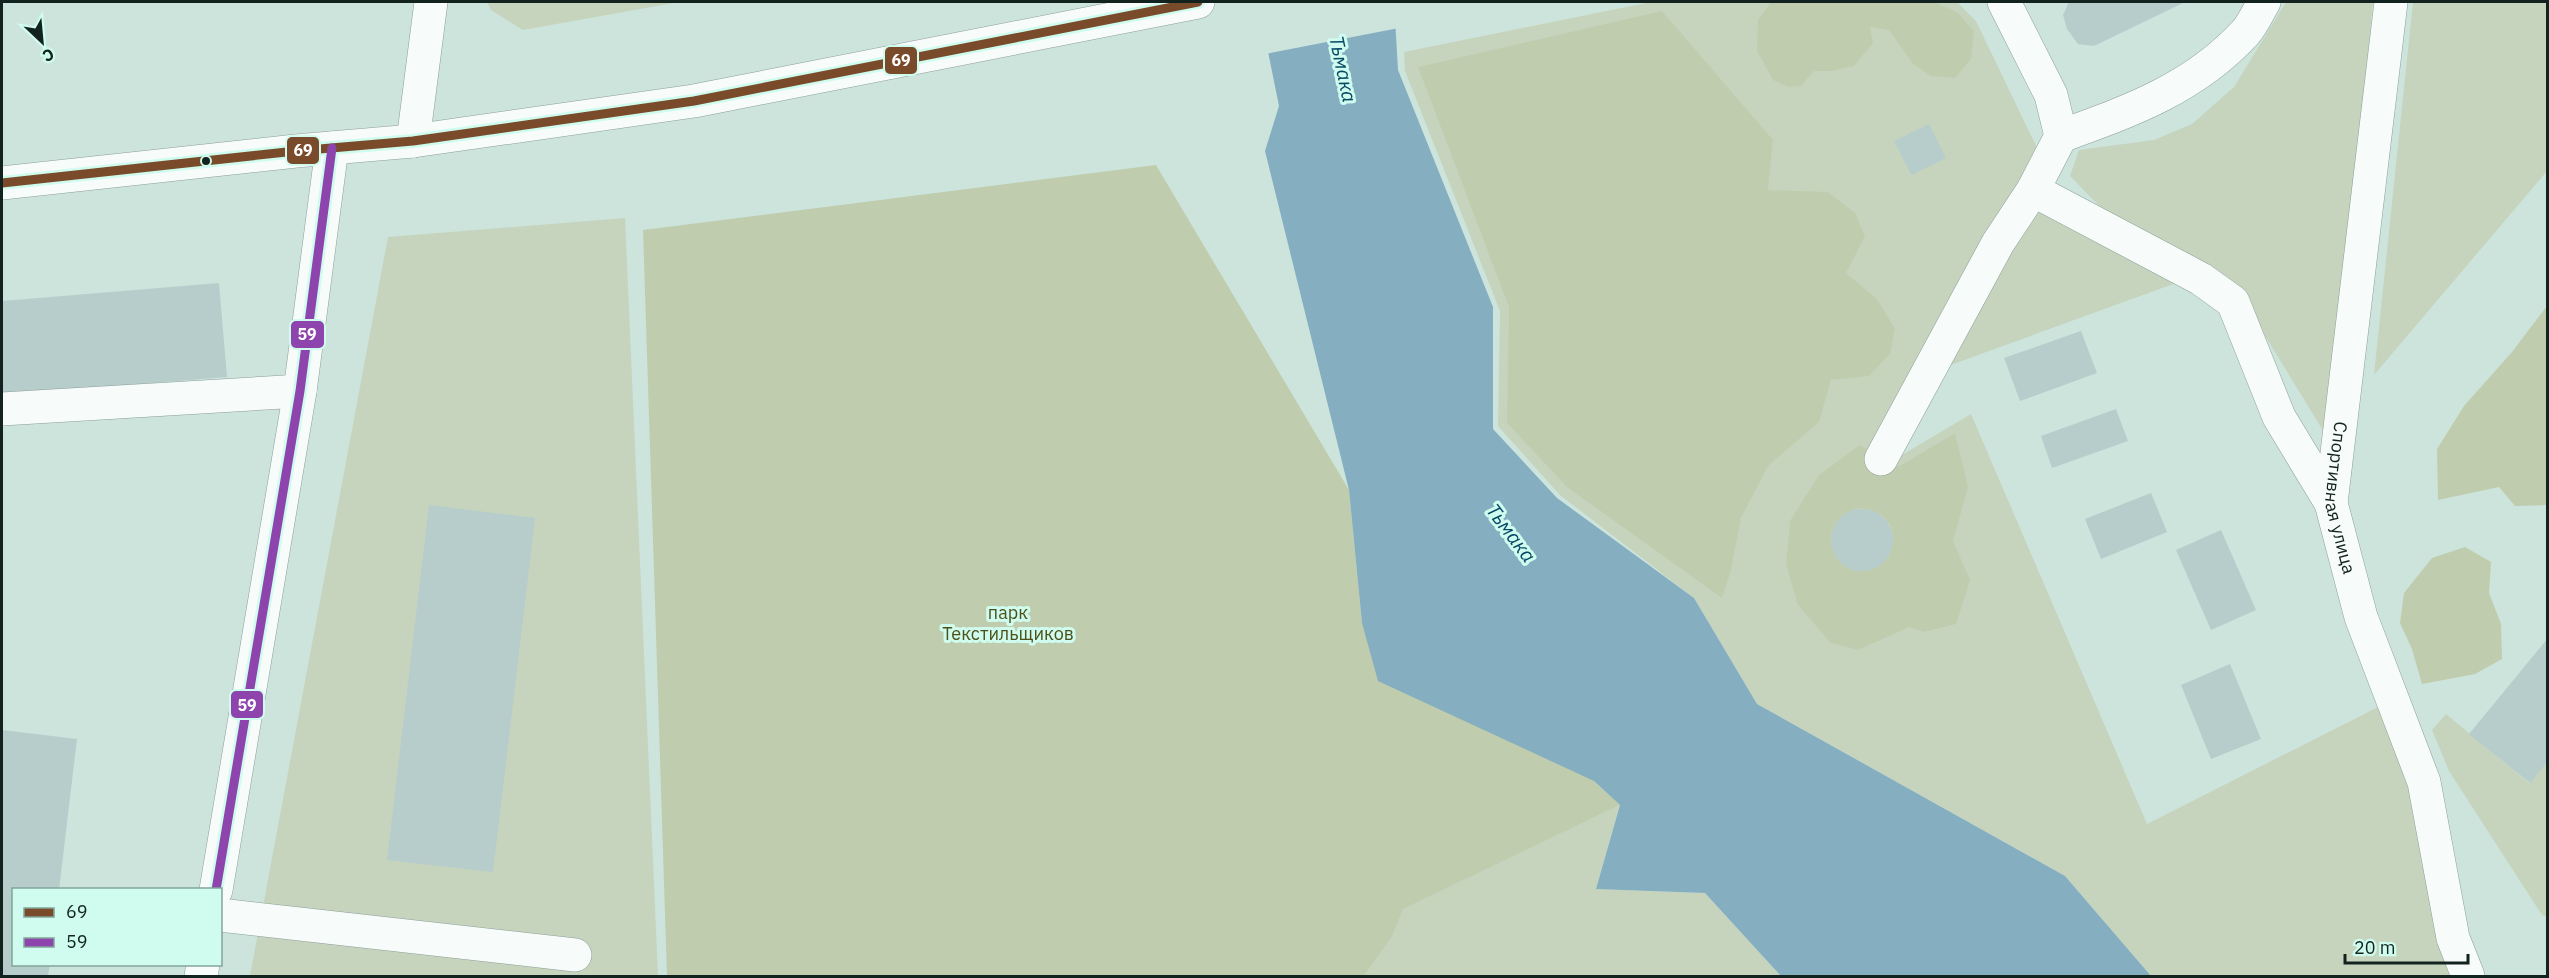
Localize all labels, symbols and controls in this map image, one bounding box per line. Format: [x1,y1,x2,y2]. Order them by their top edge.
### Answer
north arrow [12,12,72,72]
water label: Тьмака [1323,33,1364,105]
text: С [40,44,58,67]
line badge: 69 [884,46,918,75]
text: 69 [891,50,911,70]
line badge: 69 [286,136,320,165]
text: 69 [293,140,313,160]
unlabelled marker [200,155,212,167]
line badge: 59 [290,320,325,349]
text: 59 [297,324,317,344]
street label: Спортивная улица [2320,420,2361,577]
water label: Тьмака [1480,498,1542,568]
park label: парк Текстильщиков [942,601,1074,645]
line badge: 59 [230,690,264,719]
text: 59 [237,695,257,715]
legend [12,888,222,966]
text: 69 [66,900,88,923]
scale bar [2345,927,2468,965]
text: 59 [66,930,88,953]
text: 20 m [2354,936,2396,959]

